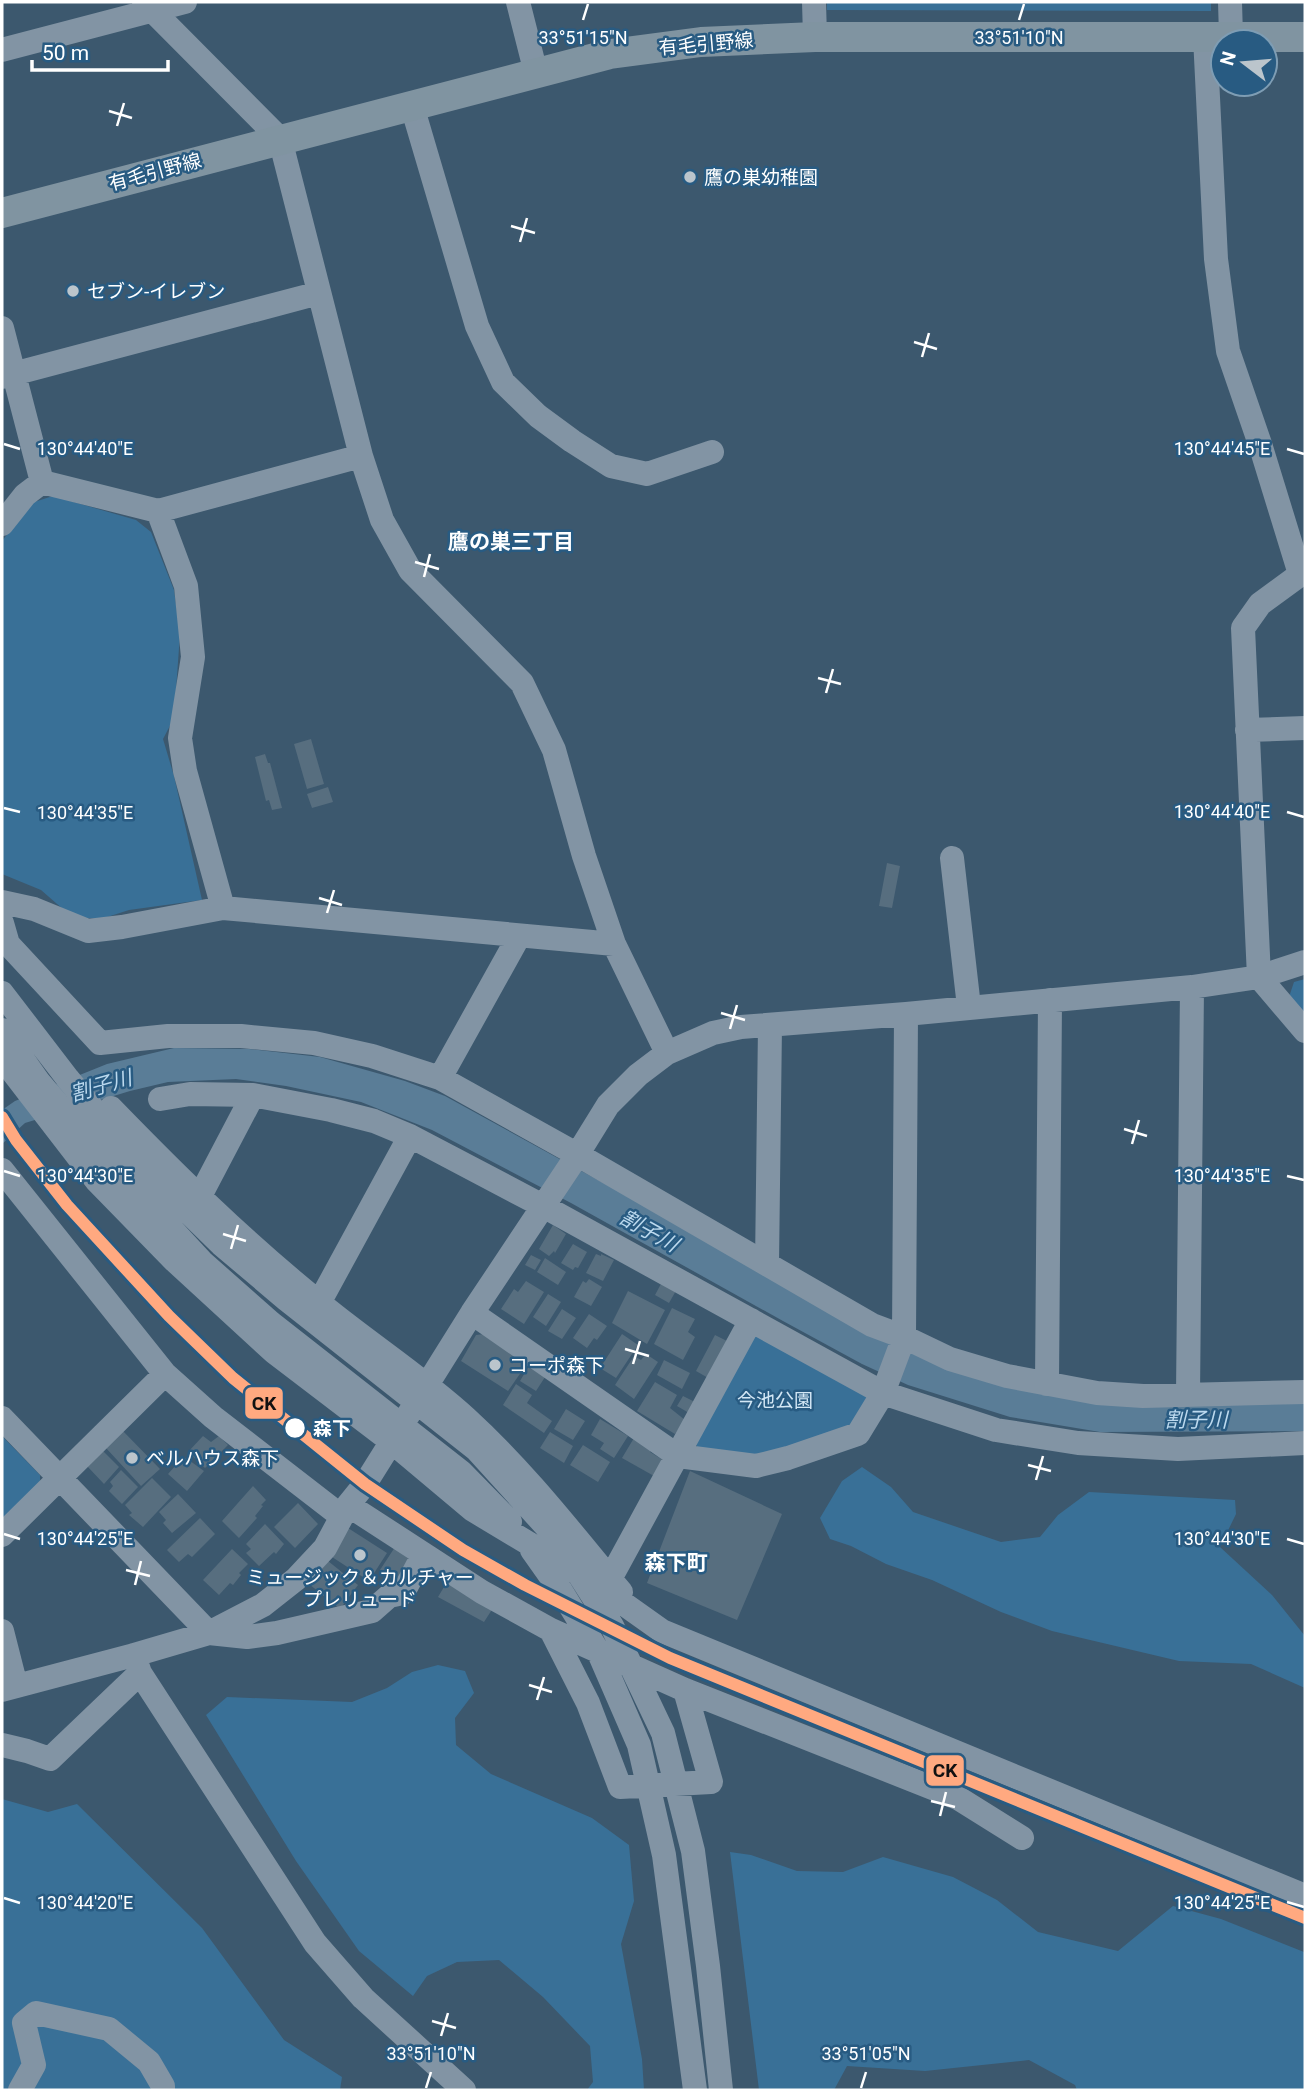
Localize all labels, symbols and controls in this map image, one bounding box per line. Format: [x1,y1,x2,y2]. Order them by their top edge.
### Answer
text: 33°51'15"N [538,27,628,48]
text: 33°51'10"N [974,27,1064,48]
scale bar [32,28,168,72]
street label: 有毛引野線 [658,28,754,60]
north arrow [1209,28,1279,98]
text: 50 m [42,41,89,65]
text: N [1215,49,1241,68]
street label: 有毛引野線 [106,149,204,195]
place label: 鷹の巣幼稚園 [704,166,818,189]
marker: 鷹の巣幼稚園 [682,169,698,185]
place label: セブン-イレブン [87,280,225,303]
marker: セブン-イレブン [65,283,81,299]
text: 130°44'40"E [37,438,133,459]
text: 130°44'45"E [1174,438,1270,459]
district label: 鷹の巣三丁目 [448,530,574,554]
text: 130°44'40"E [1174,801,1270,822]
text: 130°44'35"E [37,802,133,823]
water label: 割子川 [67,1065,137,1106]
text: 130°44'30"E [37,1165,133,1186]
text: 130°44'35"E [1174,1165,1270,1186]
water label: 割子川 [616,1205,684,1258]
place label: コーポ森下 [509,1354,604,1377]
marker: コーポ森下 [487,1357,503,1373]
line badge: CK [244,1386,284,1420]
park label: 今池公園 [737,1389,813,1412]
text: CK [252,1392,277,1415]
water label: 割子川 [1165,1408,1229,1432]
marker: 森下 [283,1416,307,1440]
place label: 森下 [313,1417,351,1440]
place label: ベルハウス森下 [146,1447,279,1470]
marker: ベルハウス森下 [124,1450,140,1466]
text: 130°44'25"E [37,1528,133,1549]
text: 130°44'30"E [1174,1528,1270,1549]
marker: ミュージック＆カルチャー プレリュード [352,1547,368,1563]
district label: 森下町 [645,1551,708,1575]
place label: ミュージック＆カルチャー プレリュード [246,1566,474,1611]
line badge: CK [925,1754,965,1787]
text: CK [933,1759,958,1782]
text: 130°44'20"E [37,1892,133,1913]
text: 130°44'25"E [1174,1892,1270,1913]
text: 33°51'10"N [386,2043,476,2064]
text: 33°51'05"N [821,2043,911,2064]

